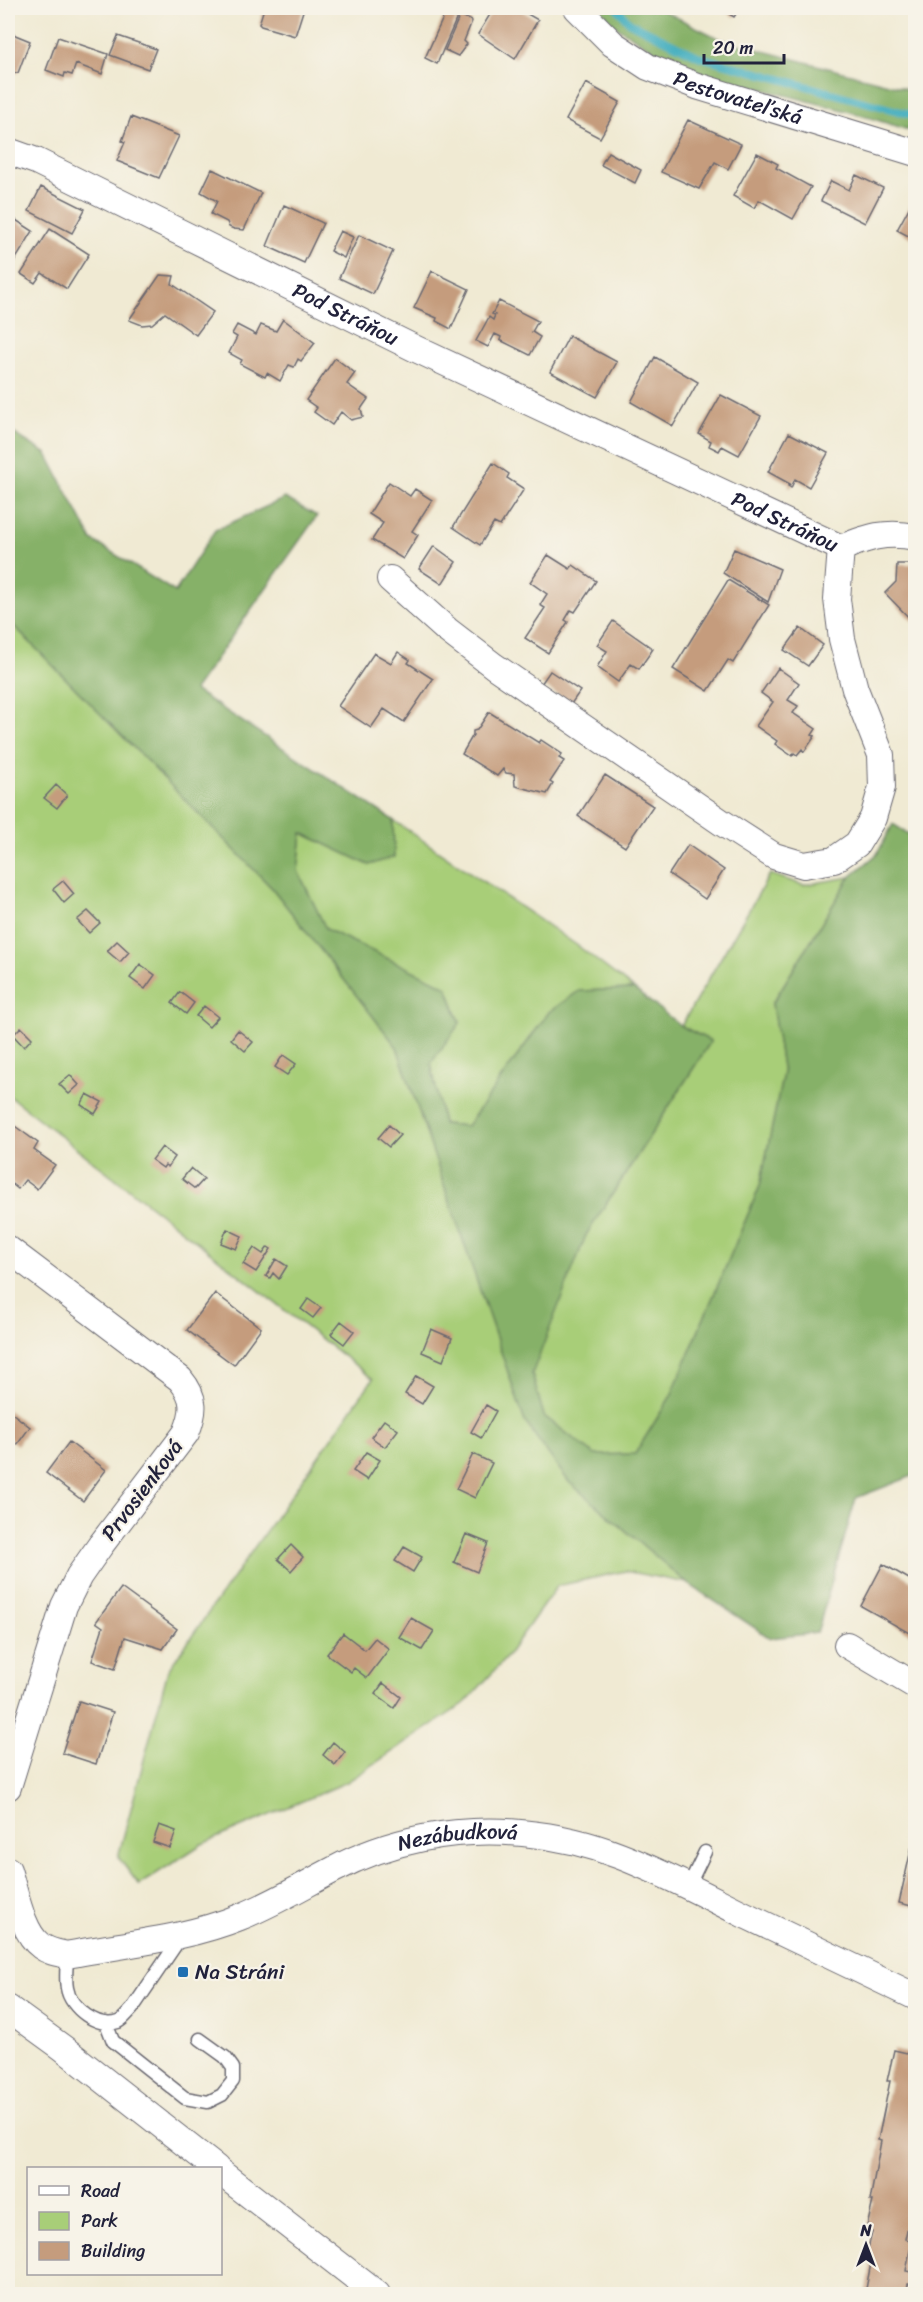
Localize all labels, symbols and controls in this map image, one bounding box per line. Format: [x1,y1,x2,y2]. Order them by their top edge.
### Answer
scale bar [704,27,784,65]
text: 20 m [713,32,753,64]
street label: Pestovateľská [668,60,808,136]
street label: Pod Stráňou [286,272,406,357]
street label: Pod Stráňou [725,480,846,564]
street label: Prvosienková [91,1430,193,1549]
street label: Nezábudková [393,1813,519,1862]
place label: Na Stráni [195,1953,285,1991]
marker: Na Stráni [176,1965,190,1979]
legend [27,2167,222,2275]
text: Road [81,2175,121,2207]
text: Park [81,2205,118,2237]
north arrow [836,2215,896,2275]
text: N [859,2216,872,2245]
text: Building [81,2235,145,2267]

